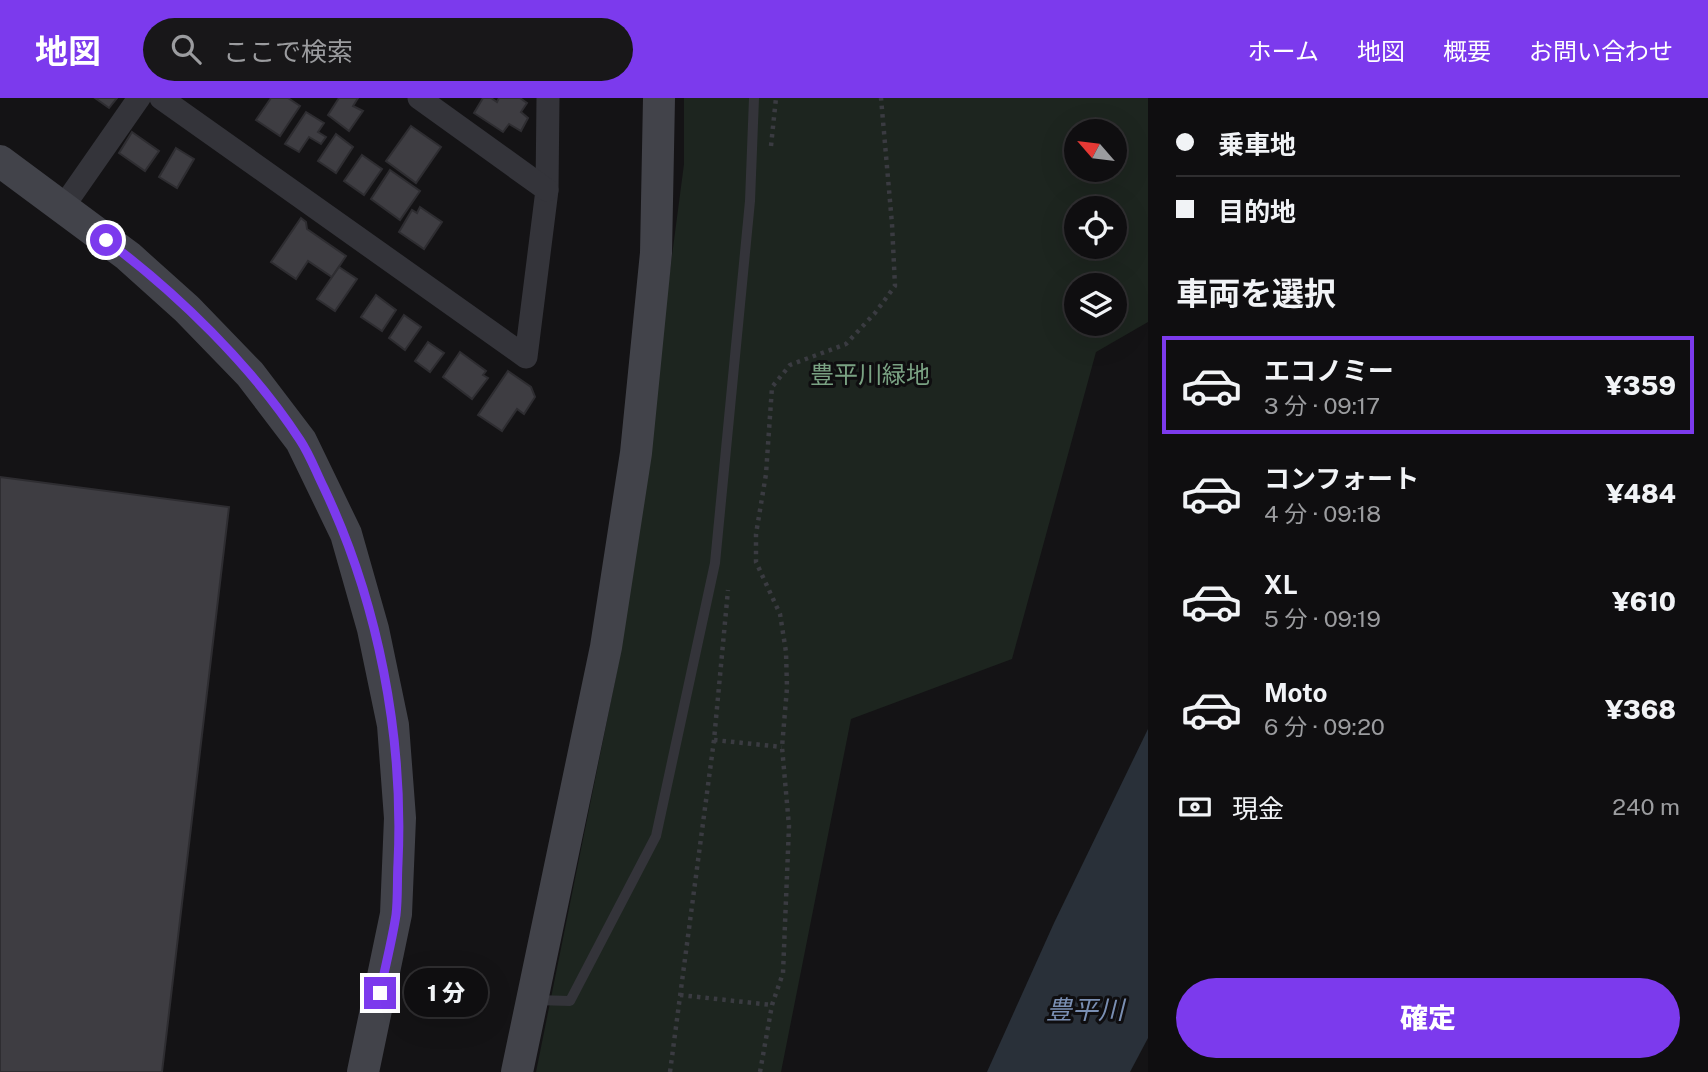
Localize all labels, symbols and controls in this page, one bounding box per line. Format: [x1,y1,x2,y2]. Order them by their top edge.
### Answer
search box [143,18,633,81]
icon: search [167,30,205,68]
text: 地図 [35,32,101,70]
text: ここで検索 [223,36,353,67]
text: ホーム [1248,37,1319,65]
text: 地図 [1357,37,1405,65]
text: 概要 [1443,37,1491,65]
text: お問い合わせ [1529,37,1673,65]
north arrow [1064,119,1127,182]
map controls [1064,119,1127,336]
text: 乗車地 [1218,129,1296,160]
button: locate [1064,196,1127,259]
text: 目的地 [1218,196,1296,227]
route start [90,224,122,256]
button: layers [1064,273,1127,336]
text: 車両を選択 [1176,275,1336,312]
icon: car [1180,354,1243,417]
text: エコノミー [1264,355,1394,386]
park label: 豊平川緑地 [810,360,930,388]
text: ¥359 [1605,370,1676,401]
text: 3 分 · 09:17 [1264,392,1380,419]
icon: car [1180,462,1243,525]
text: コンフォート [1264,463,1419,494]
text: ¥484 [1606,478,1676,509]
text: 4 分 · 09:18 [1264,500,1381,527]
text: XL [1264,569,1298,600]
icon: car [1180,570,1243,633]
text: ¥610 [1612,586,1676,617]
text: 5 分 · 09:19 [1264,605,1381,632]
text: Moto [1264,677,1327,708]
icon: car [1180,678,1243,741]
text: ¥368 [1605,694,1676,725]
text: 6 分 · 09:20 [1264,713,1385,740]
icon: cash [1176,788,1214,826]
text: 現金 [1232,793,1284,824]
text: 240 m [1612,793,1680,820]
callout: 1 分 [404,968,488,1018]
route end [364,977,396,1009]
button: 確定 [1176,978,1680,1058]
text: 1 分 [427,979,465,1006]
water label: 豊平川 [1046,994,1127,1025]

